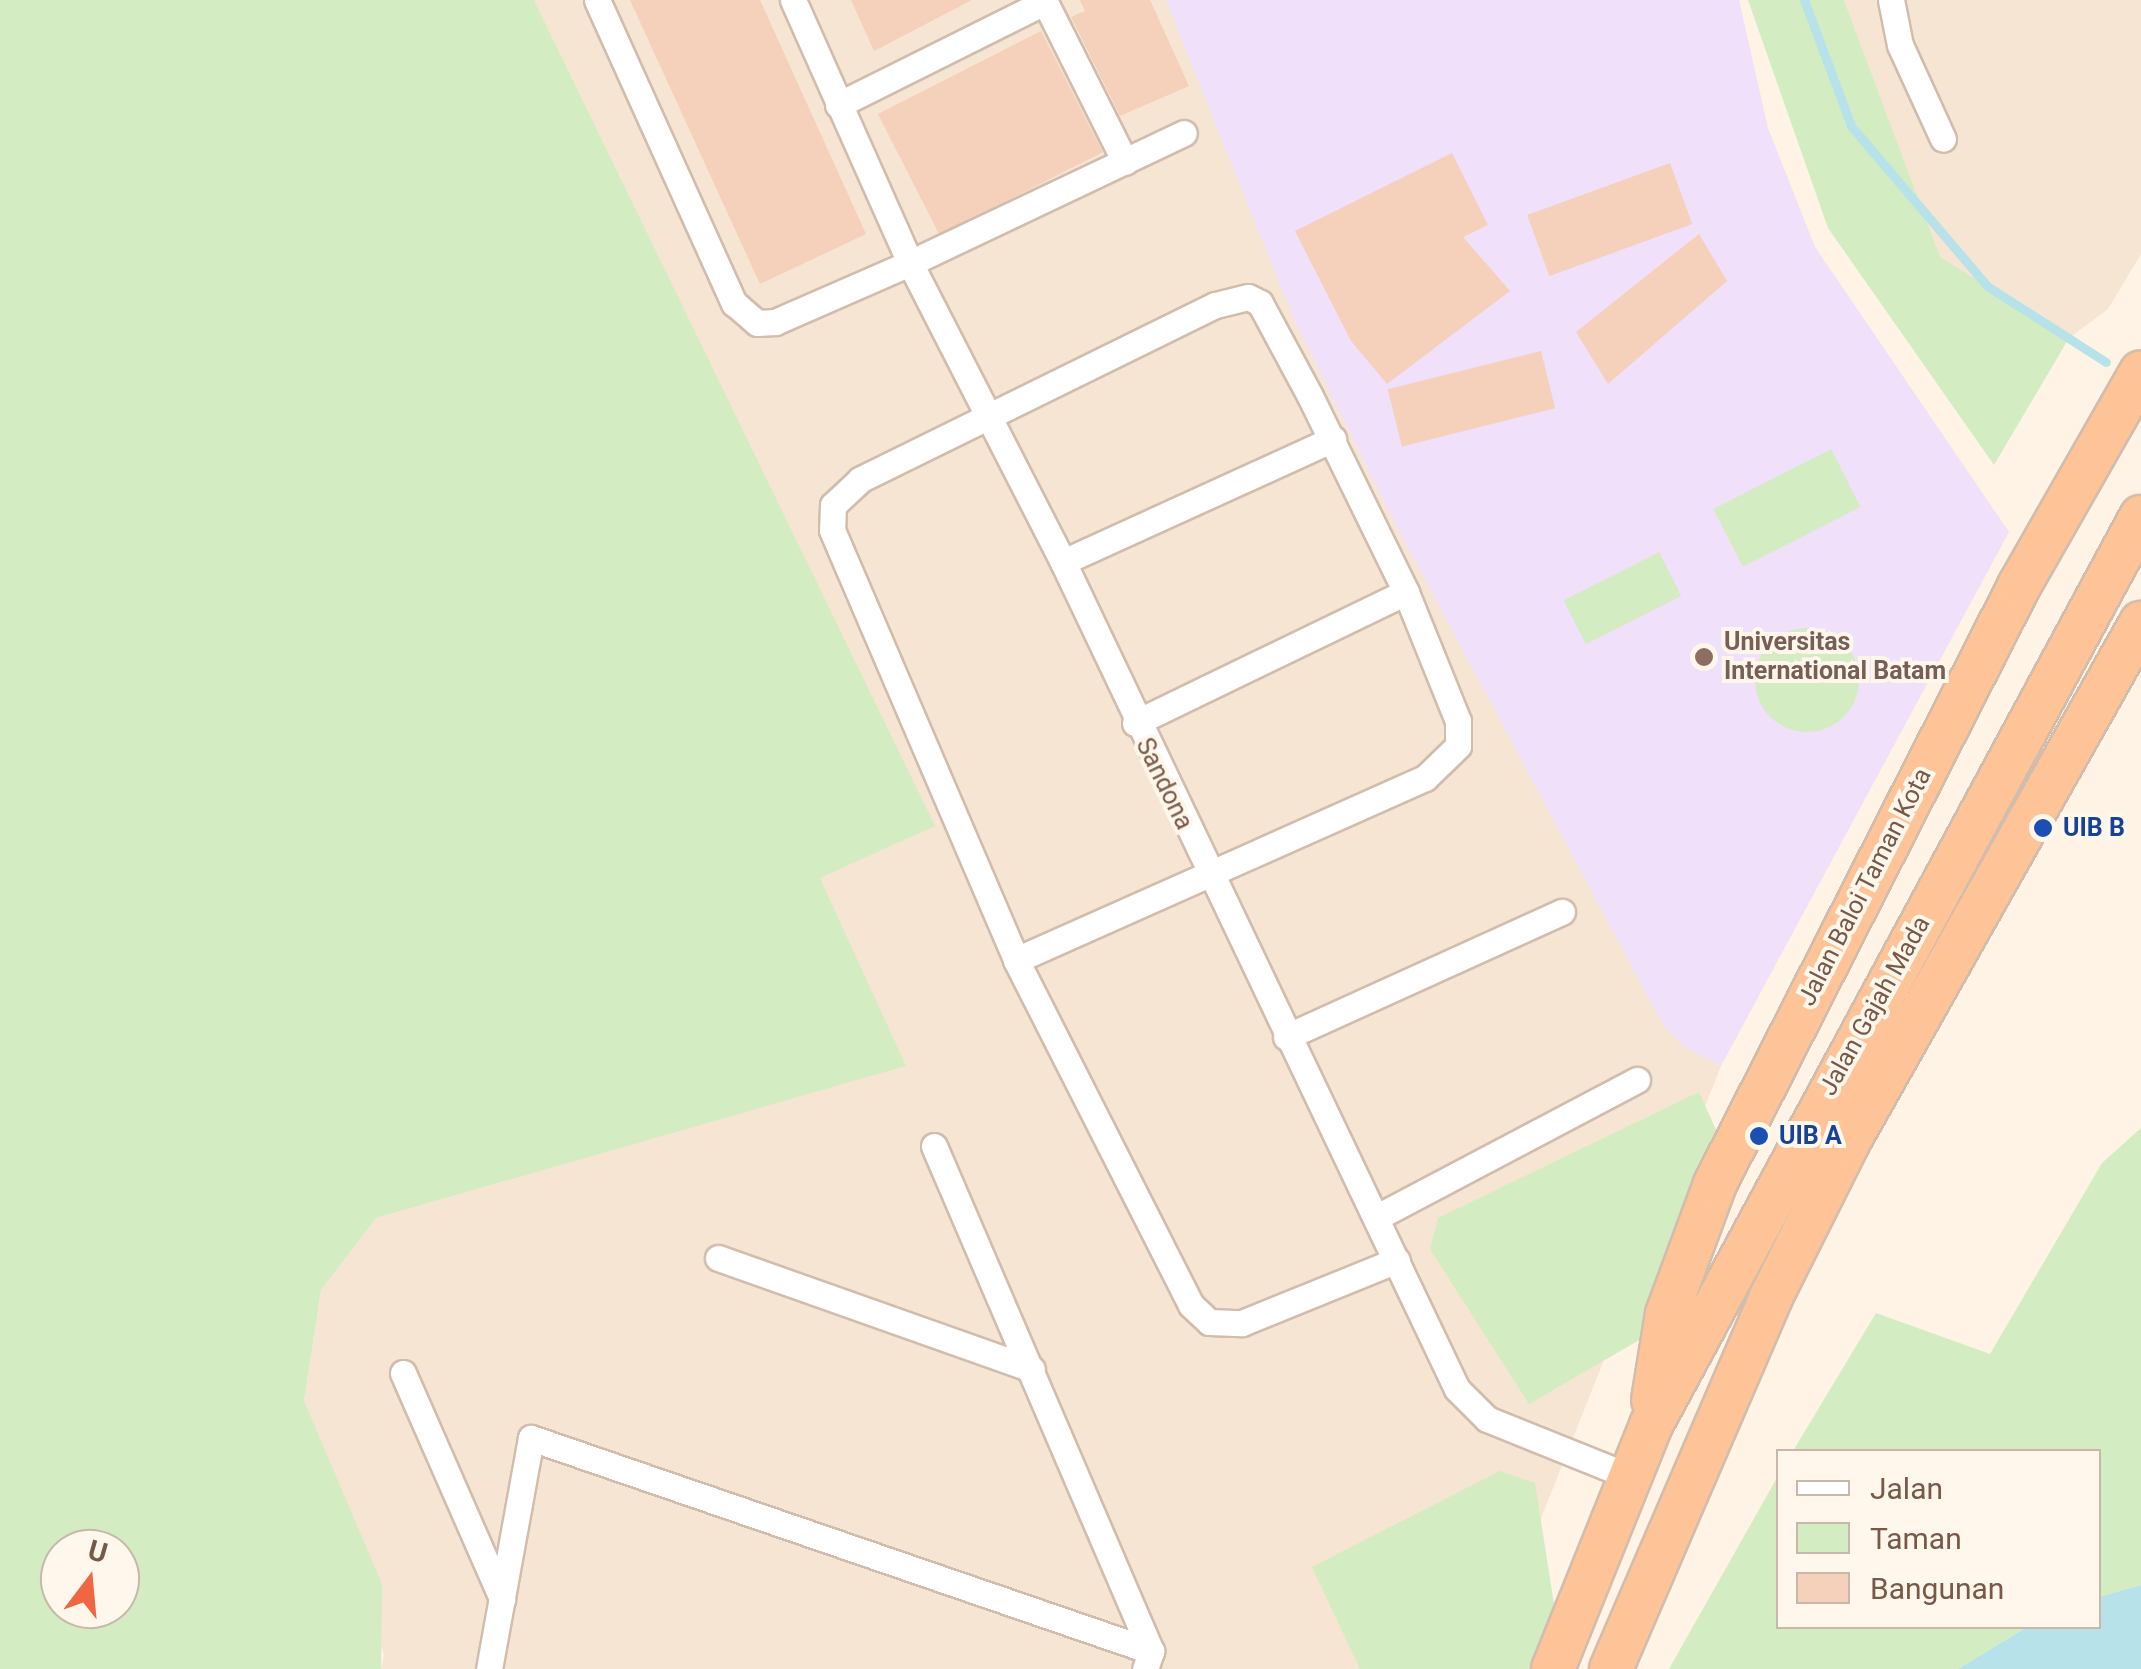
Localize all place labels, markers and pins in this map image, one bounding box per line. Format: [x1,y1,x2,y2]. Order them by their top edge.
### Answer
place label: Universitas International Batam [1724,628,1946,687]
marker: Universitas International Batam [1693,646,1715,668]
place label: UIB B [2063,813,2125,843]
marker: UIB B [2032,817,2054,839]
place label: UIB A [1779,1121,1842,1151]
marker: UIB A [1748,1125,1770,1147]

